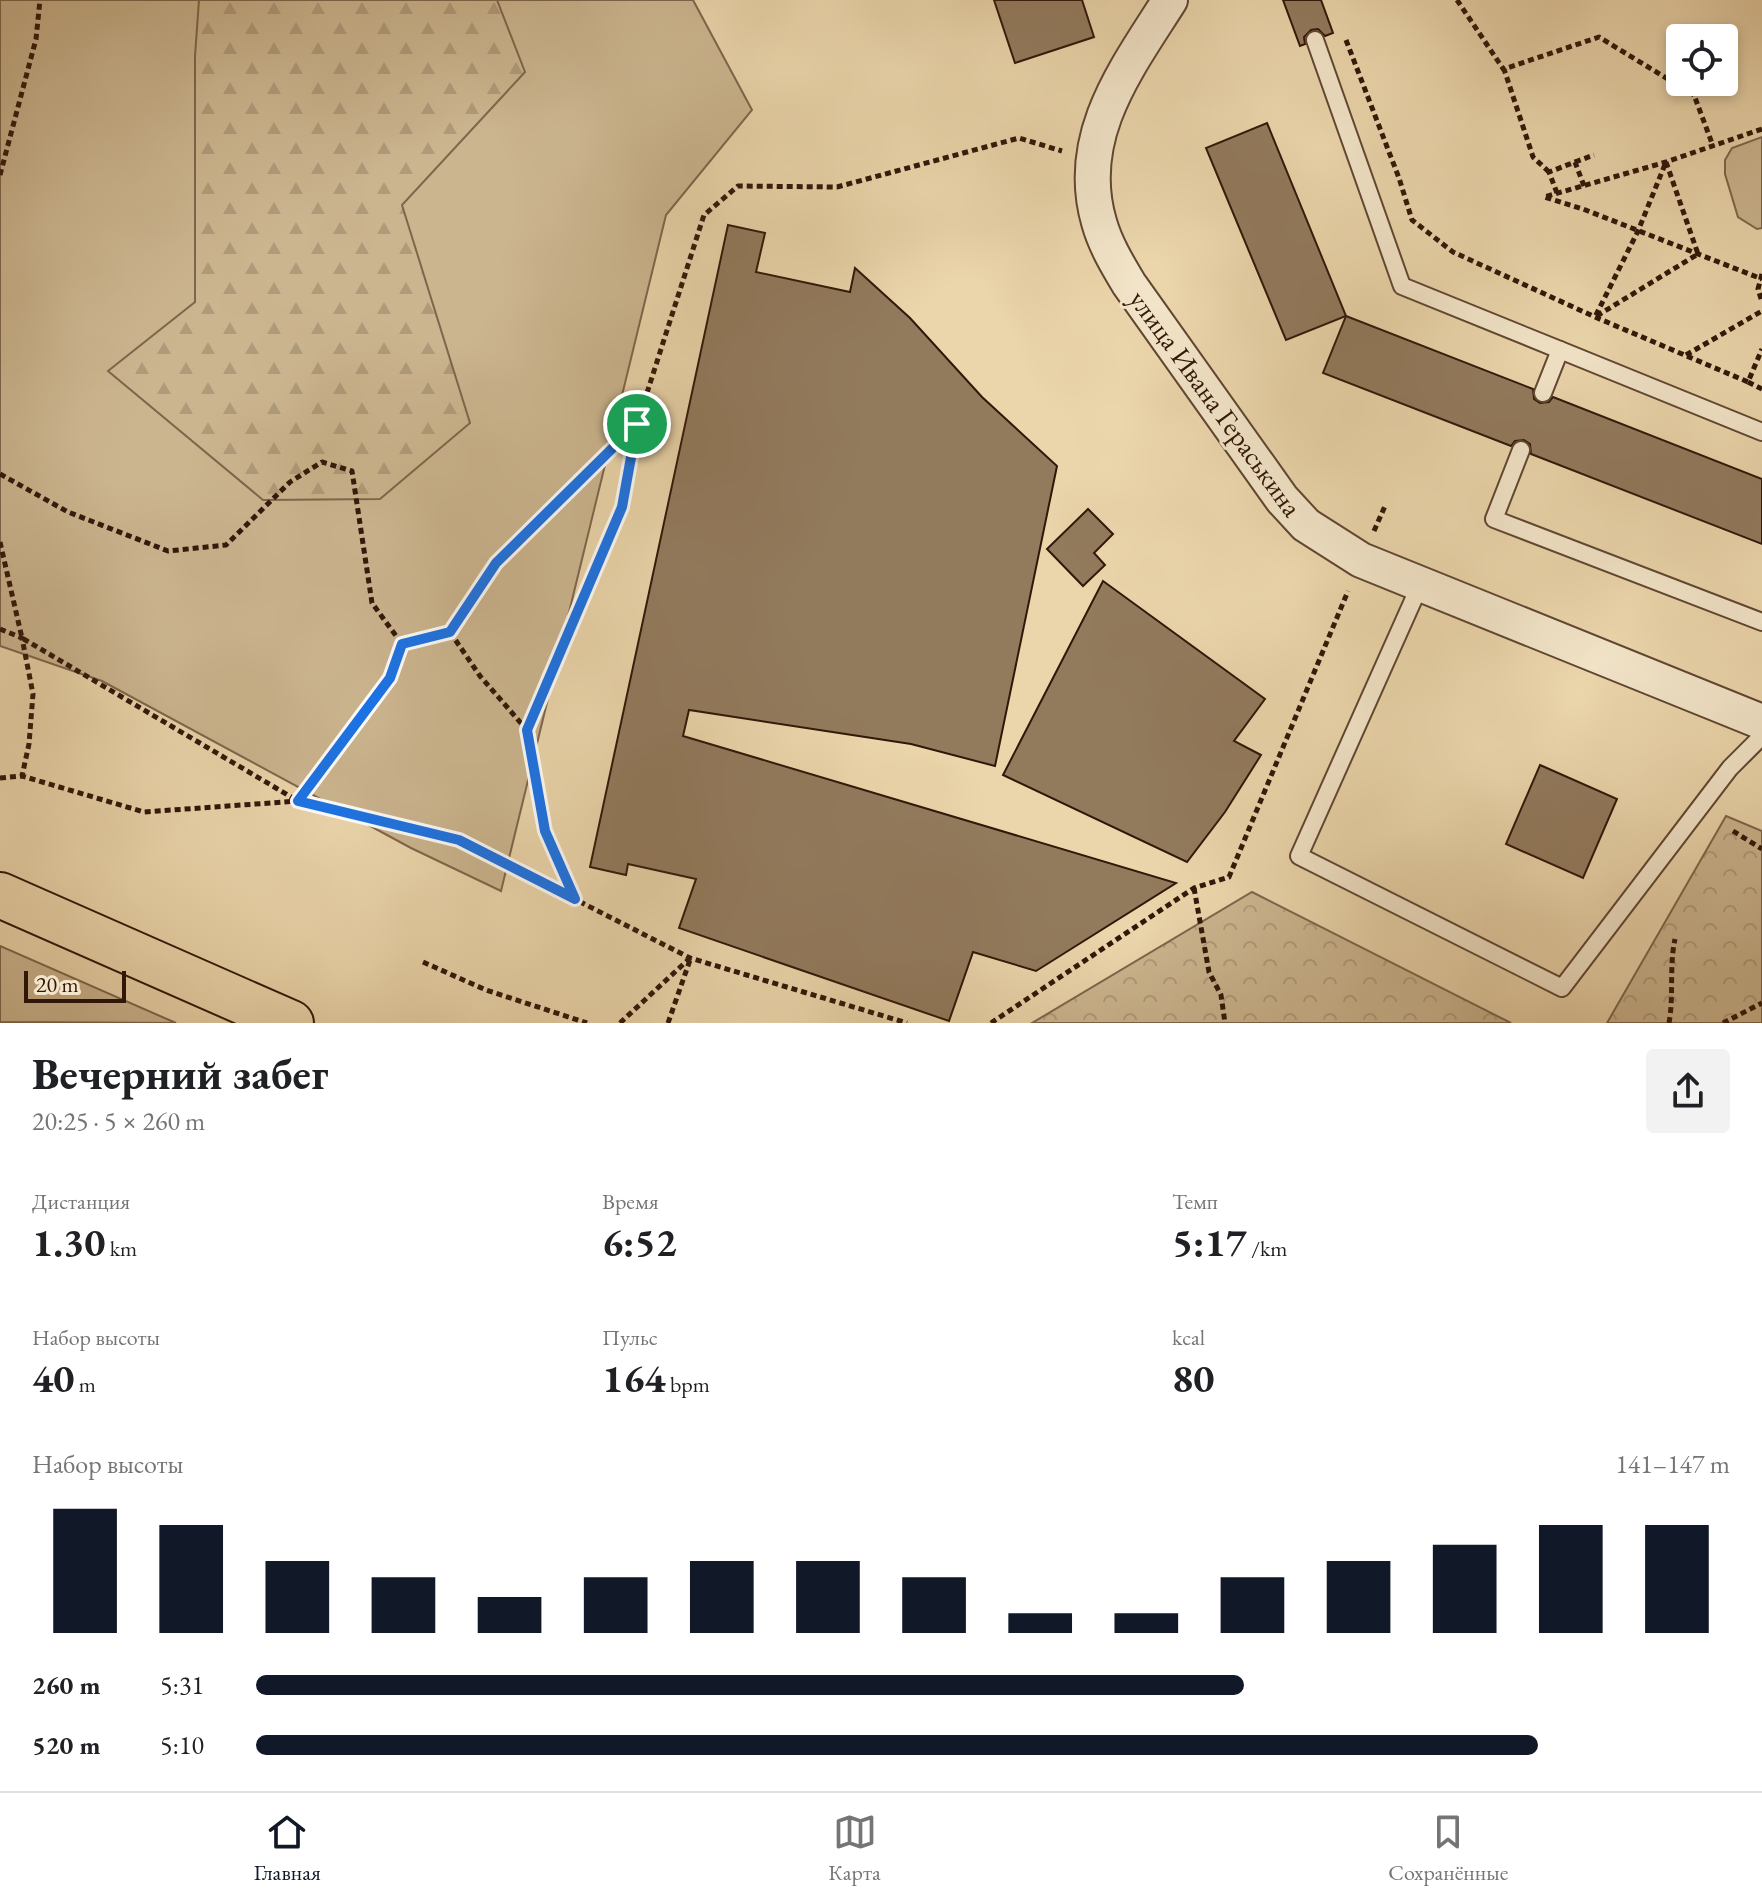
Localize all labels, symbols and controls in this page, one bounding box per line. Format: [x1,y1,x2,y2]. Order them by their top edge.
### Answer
map controls [1666,24,1738,96]
button: locate [1666,24,1738,96]
street label: улица Ивана Гераськина [1122,283,1311,524]
pin [603,390,671,458]
icon: arrive [615,402,659,446]
scale bar [24,967,126,1003]
text: 20 m [36,970,79,999]
text: Вечерний забег [32,1045,328,1102]
button: share [1646,1049,1730,1133]
text: 20:25 · 5 × 260 m [32,1104,205,1138]
text: Дистанция [32,1187,130,1216]
text: Время [602,1187,659,1216]
text: Темп [1172,1187,1218,1216]
text: 1.30 [32,1216,105,1268]
text: 6:52 [602,1216,677,1268]
text: 5:17 [1172,1216,1247,1268]
text: km [105,1234,137,1263]
text: /km [1247,1234,1287,1263]
text: Набор высоты [32,1323,160,1352]
text: Пульс [602,1323,658,1352]
text: kcal [1172,1323,1205,1352]
text: 40 [32,1352,74,1404]
text: 164 [602,1352,665,1404]
text: 80 [1172,1352,1214,1404]
text: m [74,1370,96,1399]
text: bpm [665,1370,710,1399]
text: Набор высоты [32,1447,183,1481]
text: 141–147 m [1615,1447,1730,1481]
text: 260 m [32,1668,100,1702]
text: 5:31 [160,1668,204,1702]
text: 520 m [32,1728,100,1762]
text: 5:10 [160,1728,204,1762]
tab: Главная [254,1810,321,1887]
tab: Карта [828,1810,881,1887]
tab: Сохранённые [1388,1810,1508,1887]

